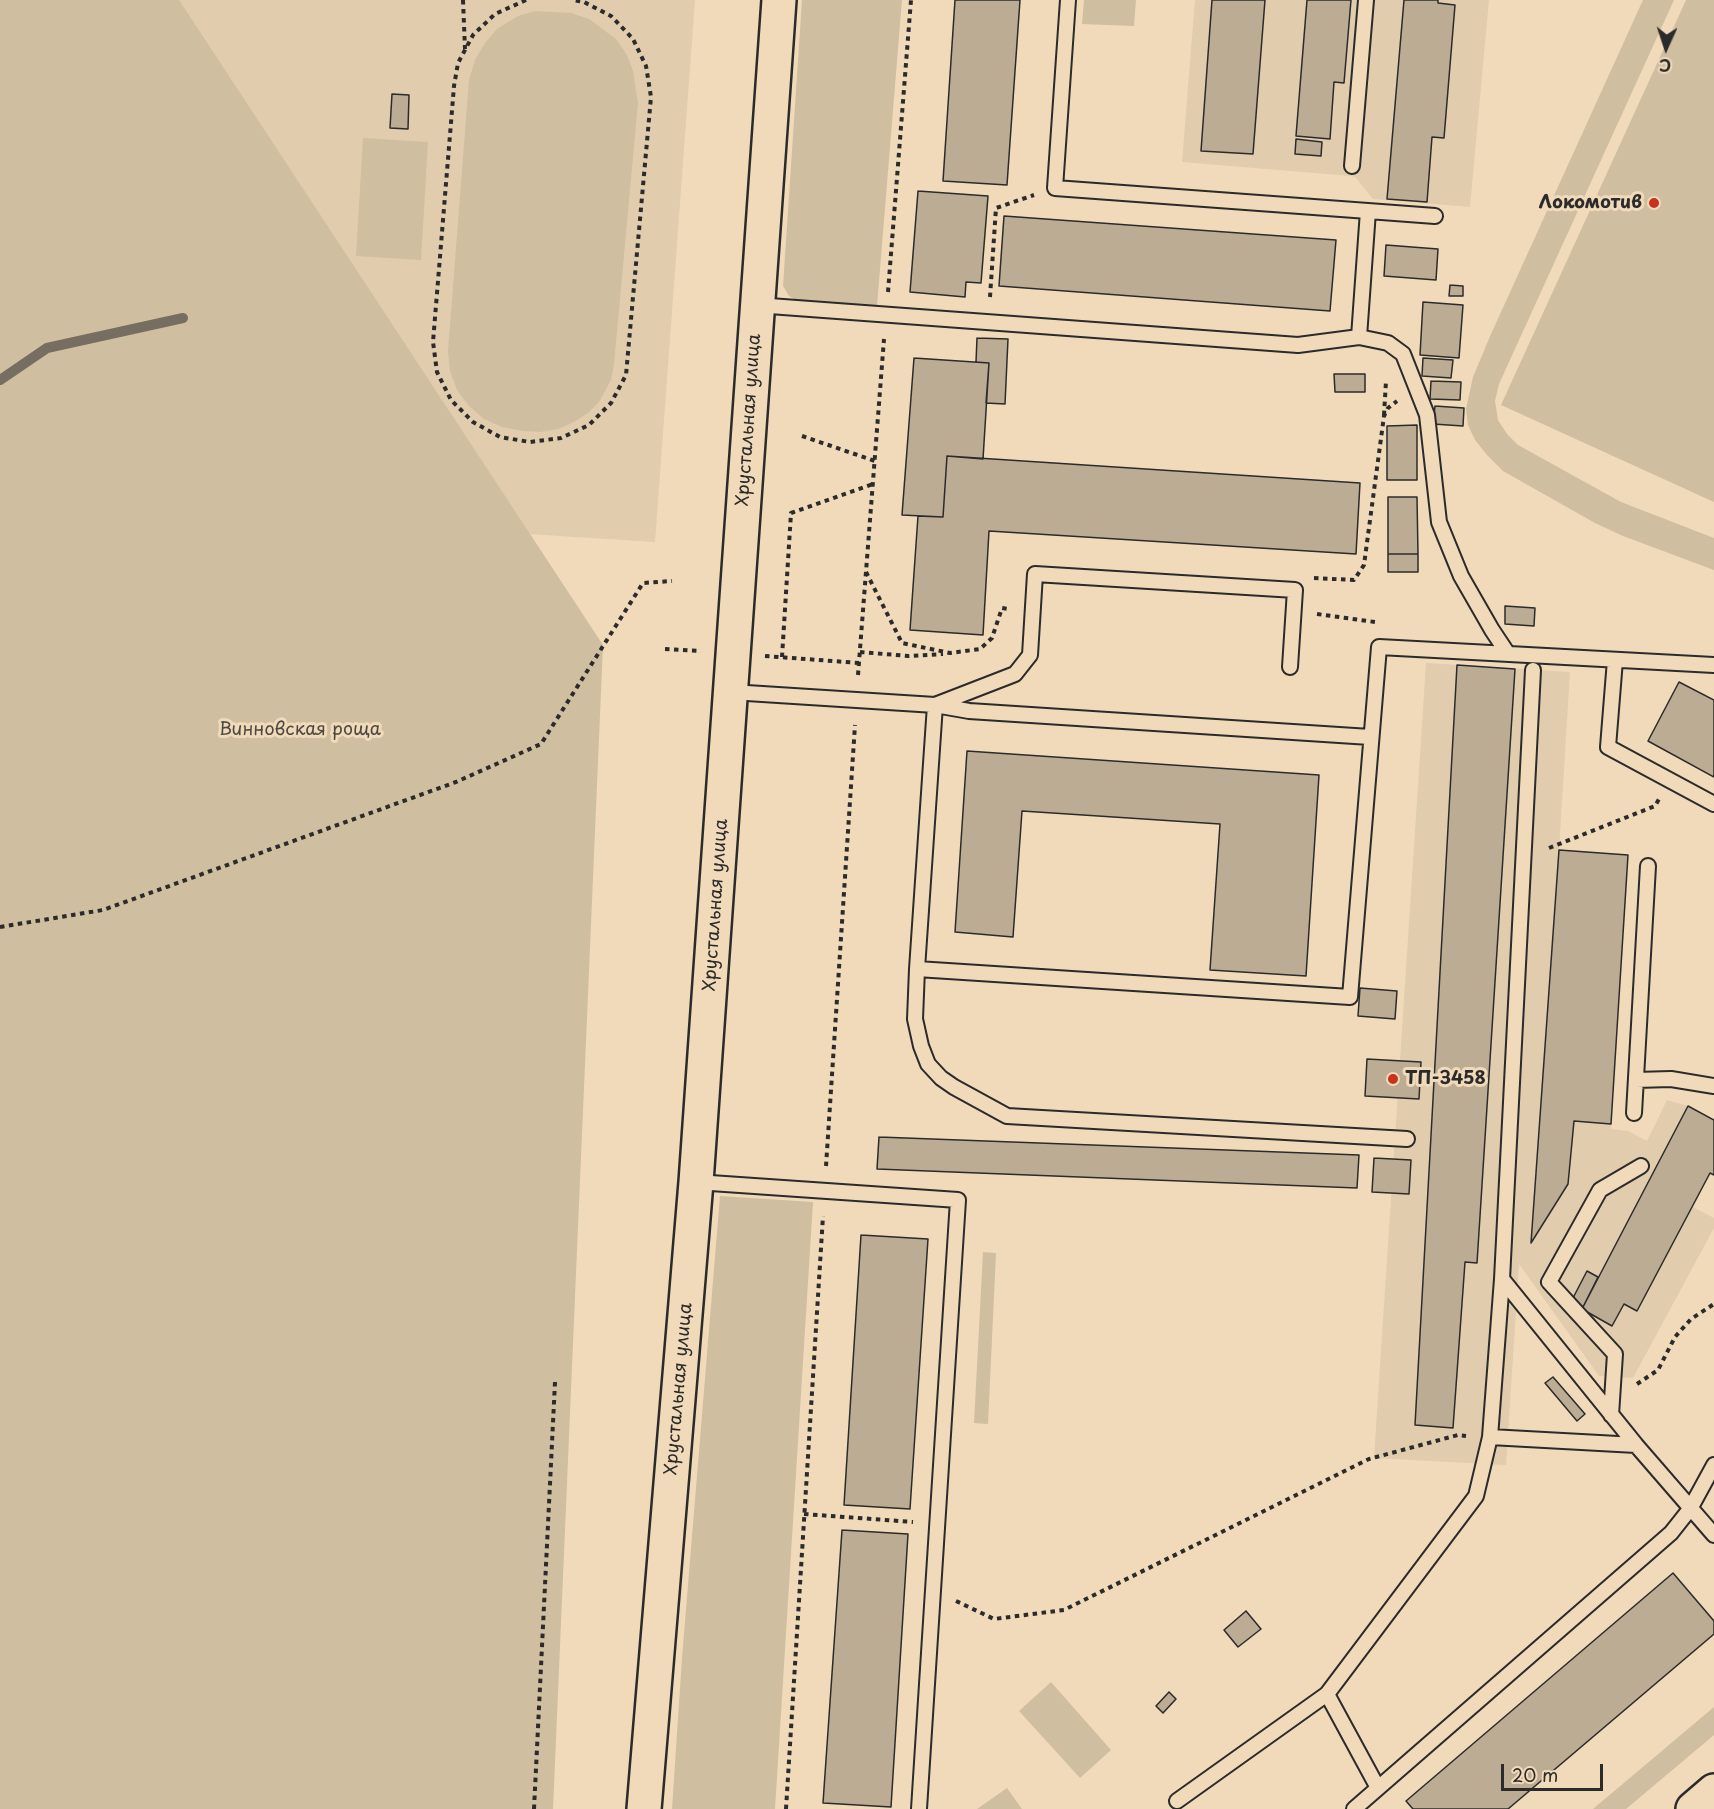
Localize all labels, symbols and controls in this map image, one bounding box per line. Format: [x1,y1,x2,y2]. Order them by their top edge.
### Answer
north arrow [1636,18,1696,78]
text: С [1658,54,1672,78]
place label: Локомотив [1539,192,1642,214]
marker: Локомотив [1647,196,1661,210]
street label: Хрустальная улица [732,333,766,507]
park label: Винновская роща [219,719,381,741]
street label: Хрустальная улица [699,818,733,992]
place label: ТП-3458 [1405,1068,1486,1090]
marker: ТП-3458 [1386,1072,1400,1086]
street label: Хрустальная улица [661,1302,697,1476]
scale bar [1504,1752,1606,1790]
text: 20 m [1512,1761,1558,1788]

